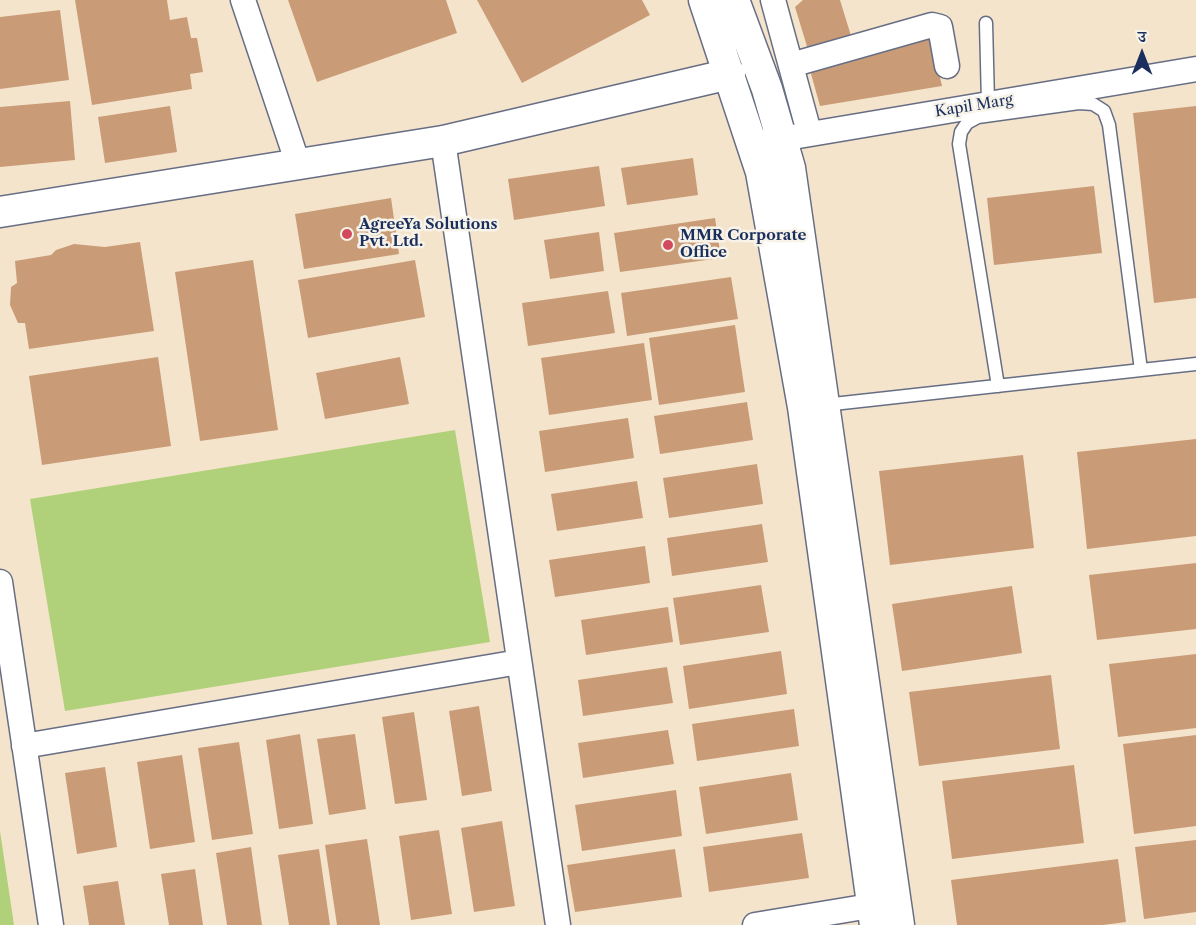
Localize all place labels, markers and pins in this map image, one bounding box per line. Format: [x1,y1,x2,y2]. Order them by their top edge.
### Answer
place label: AgreeYa Solutions Pvt. Ltd. [359,216,498,251]
marker: AgreeYa Solutions Pvt. Ltd. [340,227,354,241]
place label: MMR Corporate Office [680,227,807,262]
marker: MMR Corporate Office [661,238,675,252]

